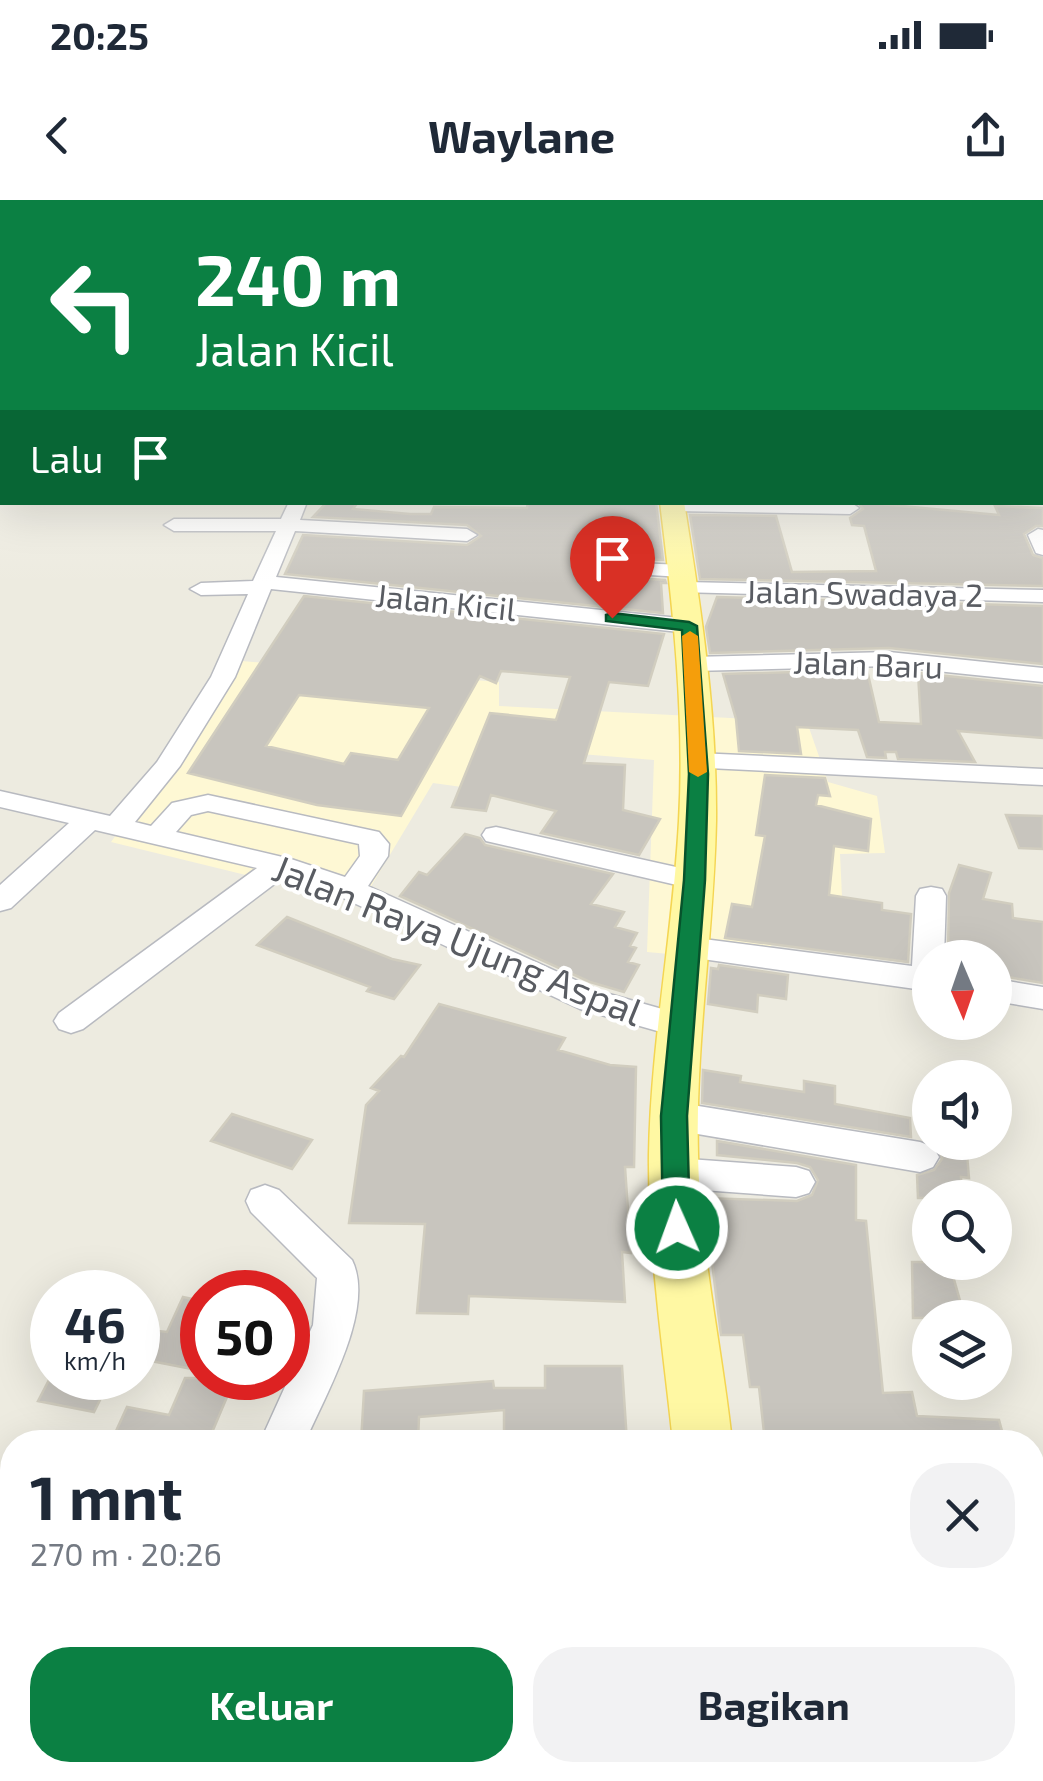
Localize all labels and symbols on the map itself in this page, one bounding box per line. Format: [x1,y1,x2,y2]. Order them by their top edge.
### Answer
pin [570,516,655,619]
street label: Jalan Swadaya 2 [745,571,983,613]
street label: Jalan Kicil [374,575,519,627]
street label: Jalan Baru [793,641,943,685]
street label: Jalan Raya Ujung Aspal [266,844,650,1034]
north arrow [912,940,1012,1040]
position arrow [625,1176,729,1280]
speed limit sign: 50 [180,1270,310,1400]

